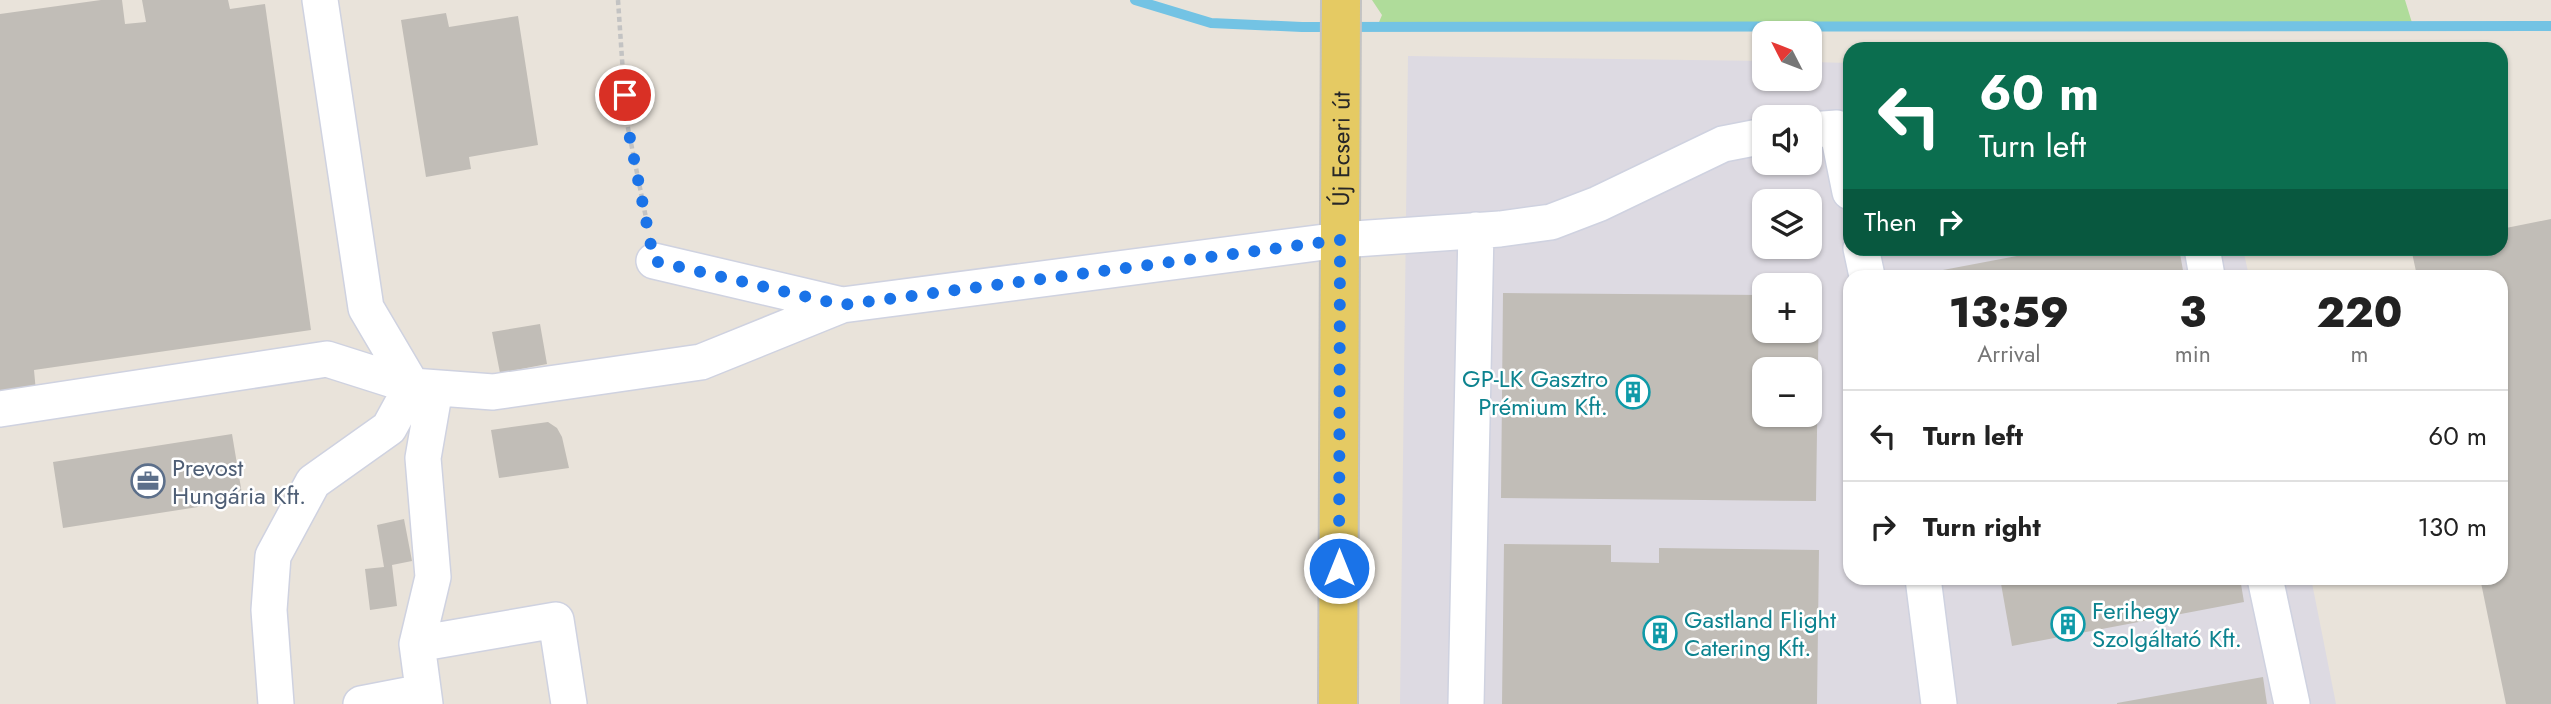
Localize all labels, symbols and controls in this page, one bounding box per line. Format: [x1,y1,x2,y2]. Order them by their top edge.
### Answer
north arrow [1752,21,1822,91]
map controls [1752,21,1822,427]
text: 60 m [1979,58,2099,128]
pin [595,65,655,125]
icon: left [1864,70,1955,161]
icon: arrive [606,76,644,114]
street label: Új Ecseri út [1323,91,1358,207]
button: sound [1752,105,1822,175]
text: Turn left [1979,123,2086,169]
button: layers [1752,189,1822,259]
text: Then [1864,203,1917,241]
icon: right [1931,203,1969,241]
button: + [1752,273,1822,343]
text: 13:59 [1949,282,2069,343]
text: 3 [2179,282,2206,343]
text: 220 [2316,282,2402,343]
text: Arrival [1977,337,2041,371]
text: min [2175,337,2211,371]
text: m [2350,337,2368,371]
button: − [1752,357,1822,427]
place label: GP-LK Gasztro Prémium Kft. [1462,361,1608,424]
building icon: GP-LK Gasztro Prémium Kft. [1614,373,1652,411]
icon: left [1864,417,1902,455]
text: Turn left [1923,417,2023,455]
text: 60 m [2428,417,2487,455]
place label: Prevost Hungária Kft. [172,450,306,513]
office icon: Prevost Hungária Kft. [129,462,167,500]
icon: right [1864,508,1902,546]
text: Turn right [1923,508,2041,546]
text: 130 m [2417,508,2487,546]
position arrow [1302,531,1376,605]
place label: Ferihegy Szolgáltató Kft. [2092,593,2242,656]
place label: Gastland Flight Catering Kft. [1684,602,1836,665]
building icon: Ferihegy Szolgáltató Kft. [2049,605,2087,643]
building icon: Gastland Flight Catering Kft. [1641,614,1679,652]

